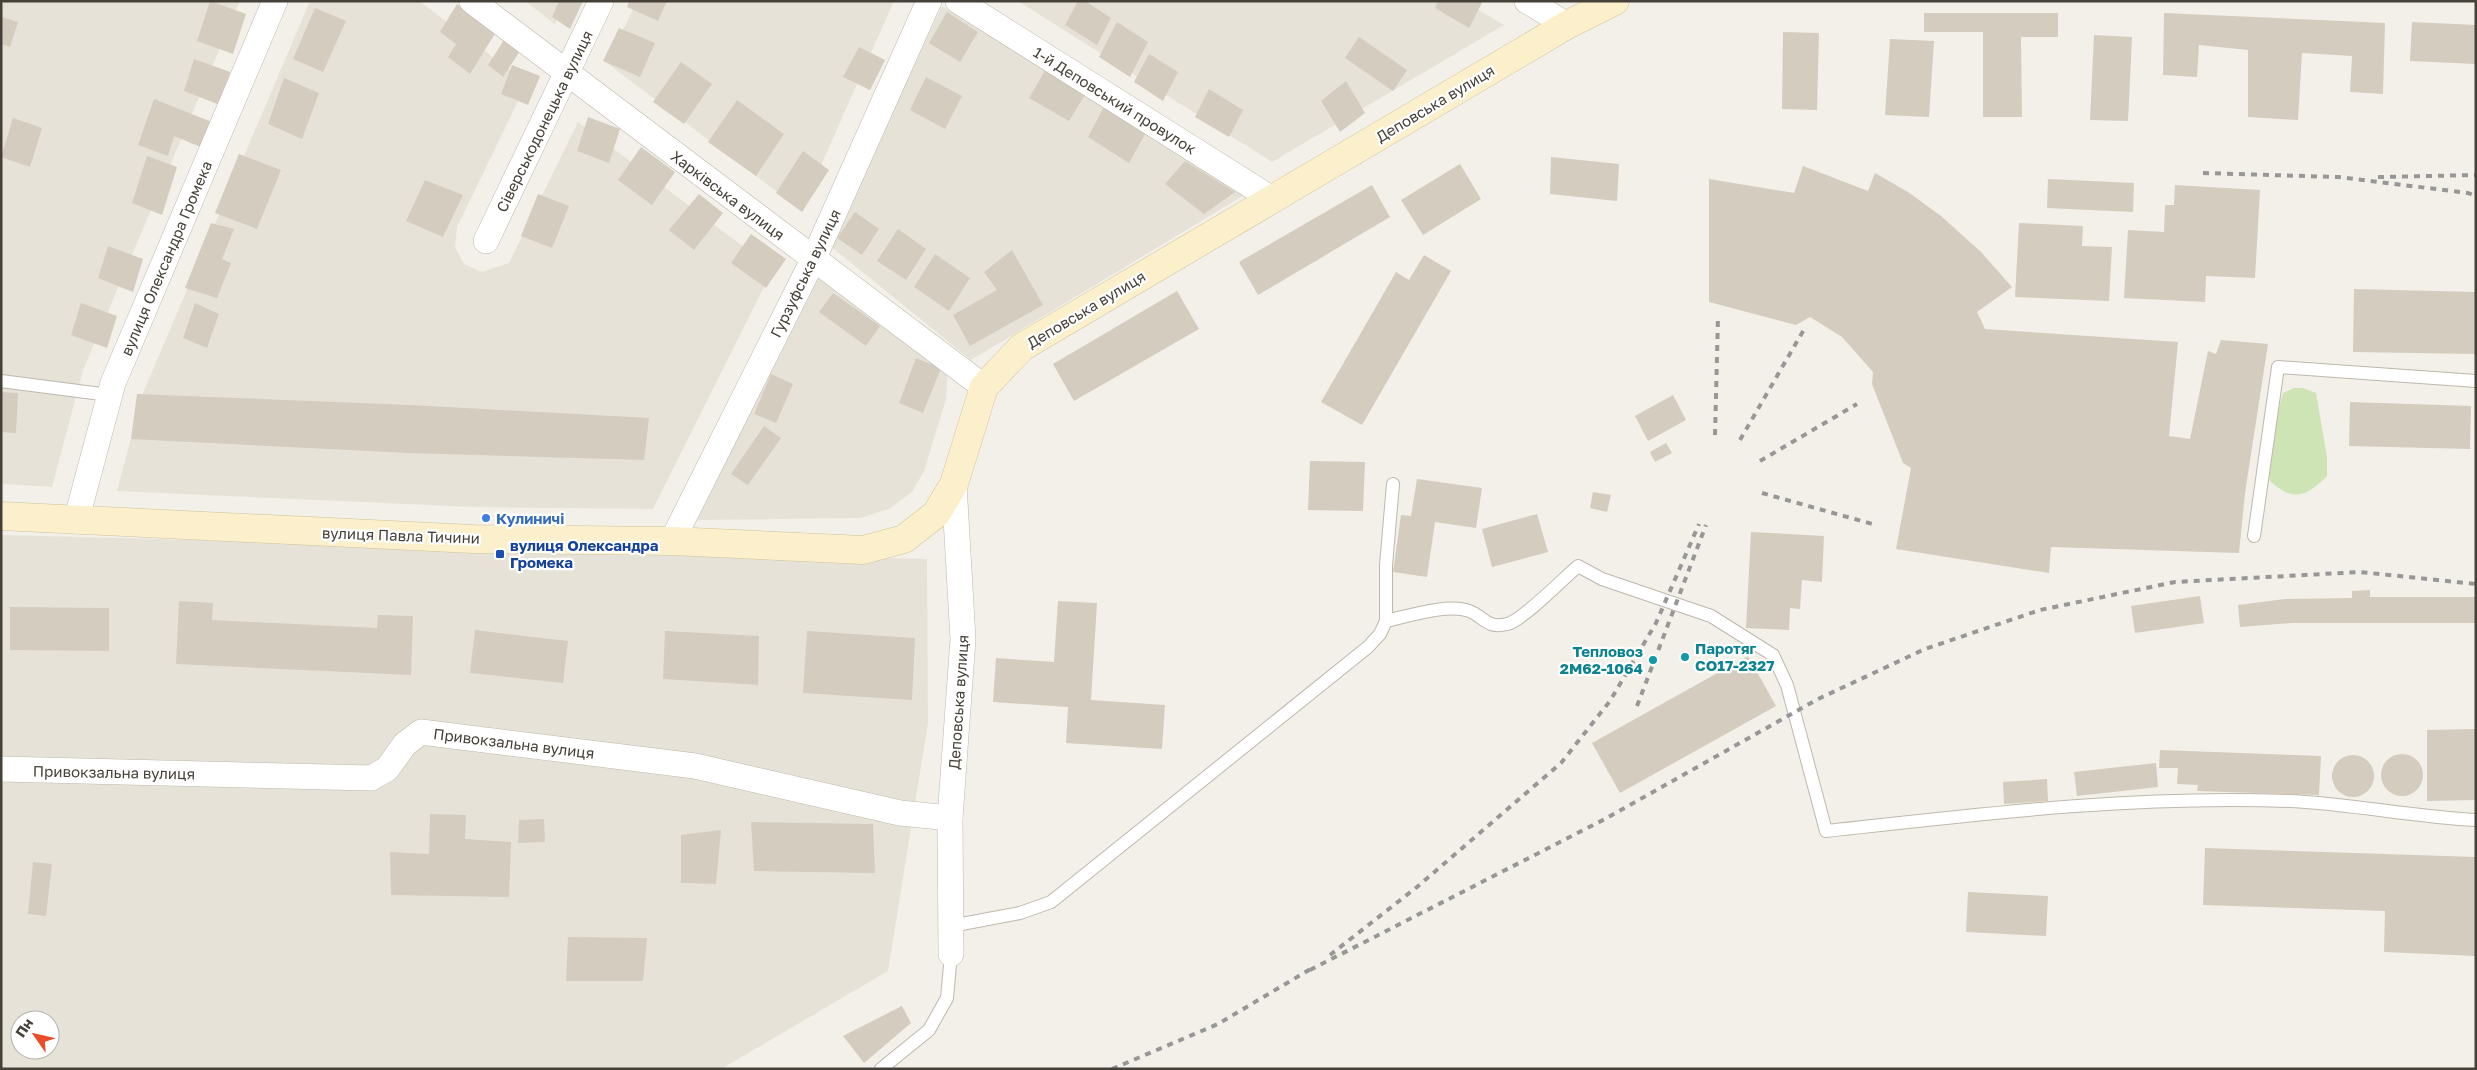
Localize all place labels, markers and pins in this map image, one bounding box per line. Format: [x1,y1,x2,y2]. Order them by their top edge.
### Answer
place label: Кулиничі [496,509,564,527]
marker: Кулиничі [480,512,492,524]
place label: вулиця Олександра Громека [510,536,659,571]
marker: вулиця Олександра Громека [494,548,506,560]
place label: Паротяг СО17-2327 [1695,639,1774,674]
place label: Тепловоз 2М62-1064 [1560,642,1643,677]
marker: Паротяг СО17-2327 [1679,651,1691,663]
marker: Тепловоз 2М62-1064 [1647,654,1659,666]

